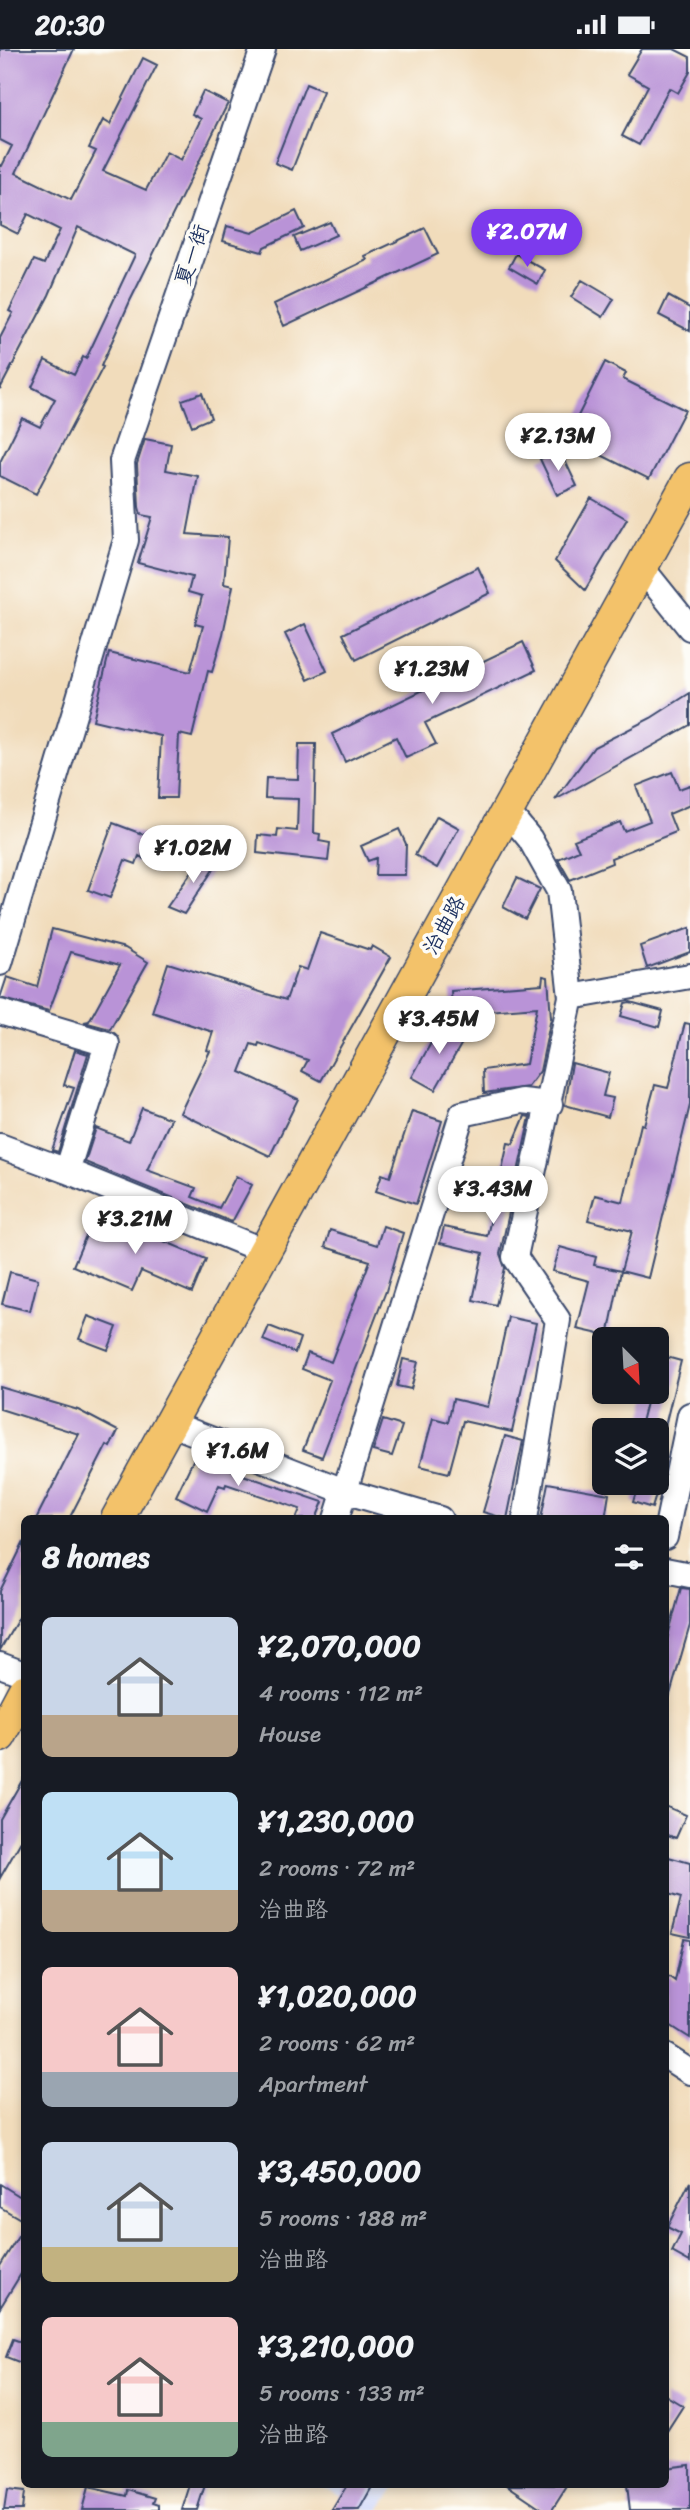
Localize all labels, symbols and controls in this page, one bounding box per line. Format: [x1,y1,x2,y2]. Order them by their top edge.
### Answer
text: 20:30 [35,2,105,48]
pin: ¥2.07M [470,209,584,269]
text: ¥2.07M [487,211,567,252]
street label: 夏一街 [164,219,220,291]
pin: ¥2.13M [501,413,615,473]
text: ¥2.13M [521,415,595,456]
pin: ¥1.23M [375,647,489,706]
text: ¥1.23M [395,648,469,689]
pin: ¥1.02M [136,825,250,885]
text: ¥1.02M [155,827,231,868]
street label: 治曲路 [412,888,476,962]
pin: ¥3.45M [382,997,496,1056]
text: ¥3.45M [399,998,479,1039]
pin: ¥3.43M [436,1167,550,1226]
text: ¥3.43M [454,1168,532,1209]
pin: ¥3.21M [78,1197,192,1256]
text: ¥3.21M [98,1198,172,1239]
north arrow [592,1327,668,1403]
map controls [592,1327,669,1495]
button: layers [592,1418,669,1495]
pin: ¥1.6M [189,1429,287,1488]
text: ¥1.6M [207,1430,269,1471]
text: 8 homes [42,1530,150,1584]
icon: filters [610,1538,648,1576]
text: ¥2,070,000 [259,1619,421,1673]
icon: home [98,1645,182,1729]
text: 4 rooms · 112 m² [259,1673,423,1714]
text: House [259,1714,321,1755]
text: ¥1,230,000 [259,1794,414,1848]
icon: home [98,1820,182,1904]
text: 2 rooms · 72 m² [259,1848,415,1889]
text: 治曲路 [259,1889,328,1930]
text: ¥1,020,000 [259,1969,417,2023]
icon: home [98,1995,182,2079]
text: 2 rooms · 62 m² [259,2023,415,2064]
text: Apartment [259,2064,368,2105]
text: ¥3,450,000 [259,2144,421,2198]
icon: home [98,2170,182,2254]
text: 5 rooms · 188 m² [259,2198,427,2239]
text: 治曲路 [259,2239,328,2280]
text: ¥3,210,000 [259,2319,414,2373]
icon: home [98,2345,182,2429]
text: 5 rooms · 133 m² [259,2373,425,2414]
text: 治曲路 [259,2414,328,2455]

